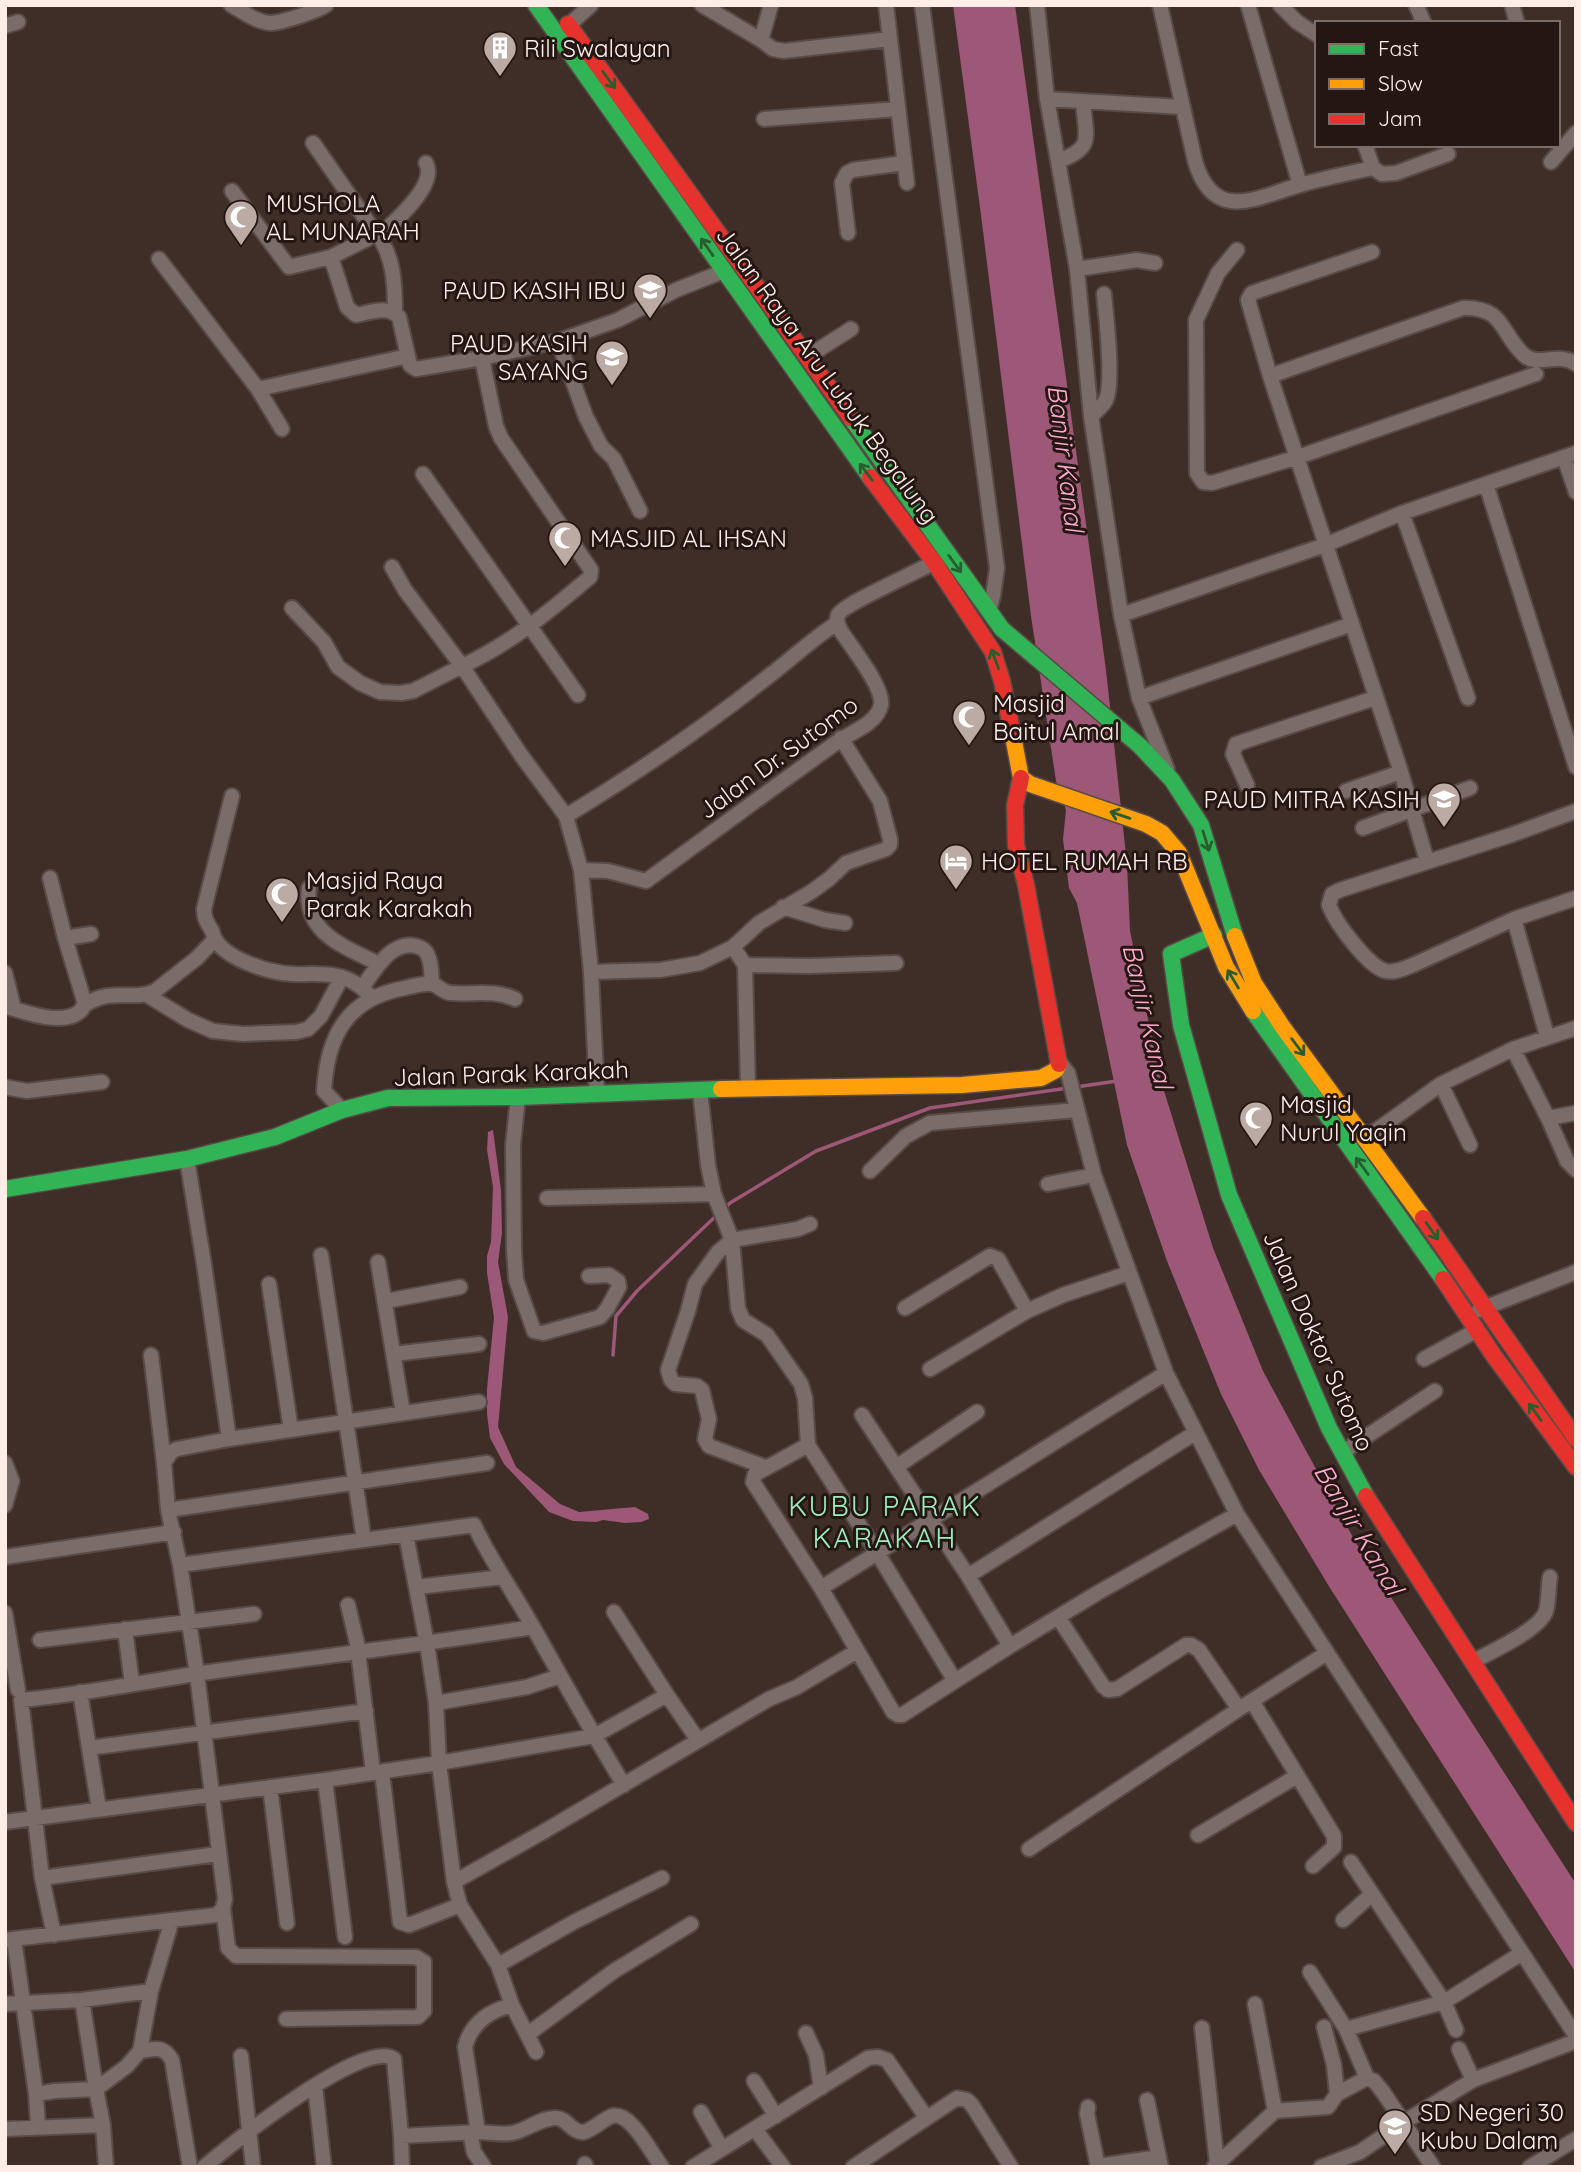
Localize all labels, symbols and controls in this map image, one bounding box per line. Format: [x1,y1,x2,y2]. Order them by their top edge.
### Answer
legend [1315,21,1560,147]
building icon: Rili Swalayan [481,29,519,78]
place label: Rili Swalayan [524,33,671,63]
text: Fast [1378,35,1419,61]
one-way arrow [601,70,616,89]
text: Slow [1378,70,1423,96]
text: Jam [1378,105,1422,131]
place label: MUSHOLA AL MUNARAH [266,188,420,246]
mosque icon: MUSHOLA AL MUNARAH [222,198,260,247]
street label: Jalan Raya Aru Lubuk Begalung [710,221,946,529]
one-way arrow [700,237,714,257]
school or university icon: PAUD KASIH IBU [631,271,669,320]
place label: PAUD KASIH IBU [443,275,626,305]
place label: PAUD KASIH SAYANG [450,328,588,386]
school or university icon: PAUD KASIH SAYANG [593,338,631,387]
water label: Banjir Kanal [1041,383,1092,536]
one-way arrow [859,464,874,482]
mosque icon: MASJID AL IHSAN [546,519,584,568]
place label: MASJID AL IHSAN [590,523,787,553]
one-way arrow [948,554,962,573]
one-way arrow [988,649,1000,671]
place label: Masjid Baitul Amal [993,688,1120,746]
street label: Jalan Dr. Sutomo [692,689,864,825]
mosque icon: Masjid Baitul Amal [950,698,988,747]
school or university icon: PAUD MITRA KASIH [1425,780,1463,829]
place label: PAUD MITRA KASIH [1203,784,1420,814]
one-way arrow [1109,808,1131,821]
one-way arrow [1200,830,1213,852]
hotel icon: HOTEL RUMAH RB [937,842,975,891]
place label: HOTEL RUMAH RB [981,846,1188,876]
place label: Masjid Raya Parak Karakah [306,865,473,923]
mosque icon: Masjid Raya Parak Karakah [263,875,301,924]
water label: Banjir Kanal [1115,940,1181,1094]
one-way arrow [1226,969,1240,989]
one-way arrow [1290,1037,1305,1056]
street label: Jalan Parak Karakah [393,1054,629,1092]
place label: Masjid Nurul Yaqin [1280,1089,1407,1147]
mosque icon: Masjid Nurul Yaqin [1237,1099,1275,1148]
one-way arrow [1355,1157,1369,1176]
one-way arrow [1425,1221,1439,1240]
street label: Jalan Doktor Sutomo [1257,1226,1381,1456]
one-way arrow [1528,1403,1542,1422]
water label: Banjir Kanal [1307,1457,1413,1603]
district label: KUBU PARAK KARAKAH [788,1488,982,1555]
place label: SD Negeri 30 Kubu Dalam [1420,2097,1564,2155]
school or university icon: SD Negeri 30 Kubu Dalam [1376,2107,1414,2156]

